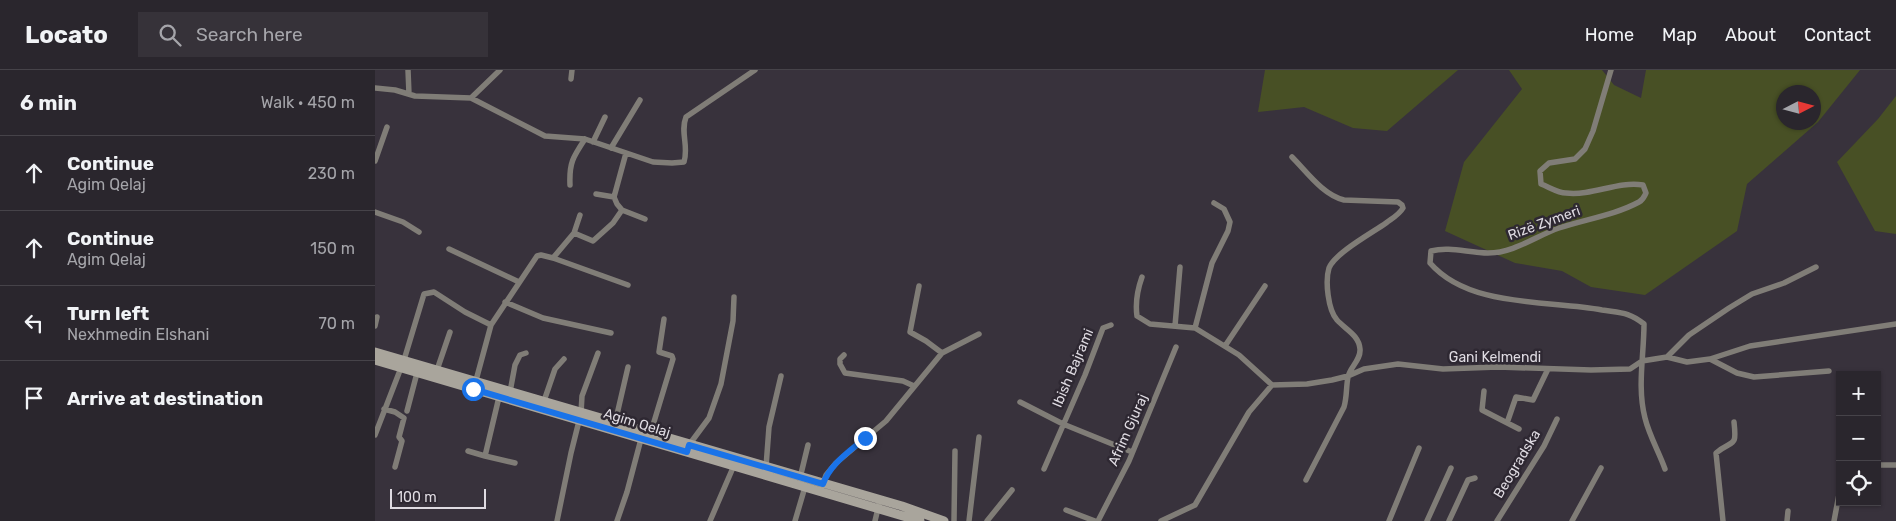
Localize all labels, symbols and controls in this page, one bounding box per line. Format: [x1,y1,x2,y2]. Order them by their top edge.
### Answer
search box [138,12,488,57]
text: Locato [25,21,108,49]
icon: search [156,21,184,49]
text: Search here [196,23,303,46]
text: Home [1585,24,1634,46]
text: Map [1662,24,1697,46]
text: About [1725,24,1776,46]
text: Contact [1804,24,1871,46]
north arrow [1776,85,1821,130]
text: 6 min [20,90,77,115]
text: Walk · 450 m [261,93,355,112]
text: Continue [67,152,154,175]
icon: ahead [20,159,48,187]
text: 230 m [308,164,355,183]
text: Agim Qelaj [67,175,146,194]
street label: Rizë Zymeri [1506,202,1582,244]
text: Continue [67,227,154,250]
icon: ahead [20,234,48,262]
text: 150 m [310,239,355,258]
text: Agim Qelaj [67,250,146,269]
text: Turn left [67,302,149,325]
icon: left [20,309,48,337]
text: 70 m [318,314,355,333]
text: Nexhmedin Elshani [67,325,209,344]
street label: Ibish Bajrami [1049,326,1097,410]
street label: Gani Kelmendi [1449,349,1541,366]
map controls [1836,371,1881,506]
button: + [1836,371,1881,416]
route start [462,378,485,401]
icon: arrive [20,384,48,412]
text: Arrive at destination [67,387,263,410]
street label: Afrim Gjuraj [1105,391,1151,469]
street label: Agim Qelaj [601,405,673,441]
button: − [1836,416,1881,461]
route end [854,427,877,450]
street label: Beogradska [1490,427,1544,501]
button: locate [1836,461,1881,506]
scale bar [390,486,486,509]
text: 100 m [397,489,437,506]

